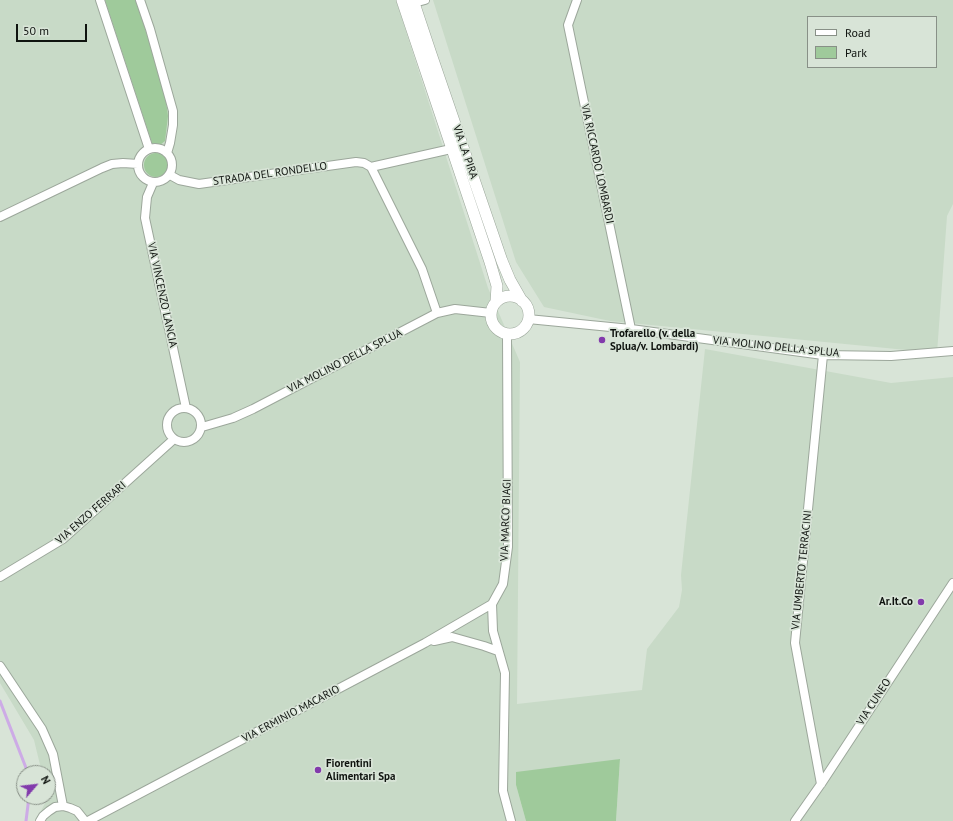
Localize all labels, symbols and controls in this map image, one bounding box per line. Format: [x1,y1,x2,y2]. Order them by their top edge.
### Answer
scale bar [18,16,89,42]
legend [807,16,937,68]
text: 50 m [23,23,49,38]
text: Road [845,25,870,40]
text: Park [845,45,867,60]
street label: VIA RICCARDO LOMBARDI [578,103,616,225]
street label: VIA LA PIRA [450,123,480,181]
street label: STRADA DEL RONDELLO [212,159,328,189]
street label: VIA VINCENZO LANCIA [144,241,180,349]
street label: VIA MOLINO DELLA SPLUA [285,326,405,396]
place label: Trofarello (v. della Splua/v. Lombardi) [610,327,699,353]
street label: VIA MOLINO DELLA SPLUA [712,334,840,360]
marker: Trofarello (v. della Splua/v. Lombardi) [597,335,607,345]
street label: VIA ENZO FERRARI [53,479,129,547]
street label: VIA MARCO BIAGI [498,479,514,561]
street label: VIA UMBERTO TERRACINI [789,510,815,630]
place label: Ar.It.Co [879,595,913,609]
marker: Ar.It.Co [916,597,926,607]
street label: VIA CUNEO [854,676,894,728]
street label: VIA ERMINIO MACARIO [240,683,342,745]
place label: Fiorentini Alimentari Spa [326,757,395,783]
north arrow [16,765,56,805]
marker: Fiorentini Alimentari Spa [313,765,323,775]
text: N [38,773,54,786]

